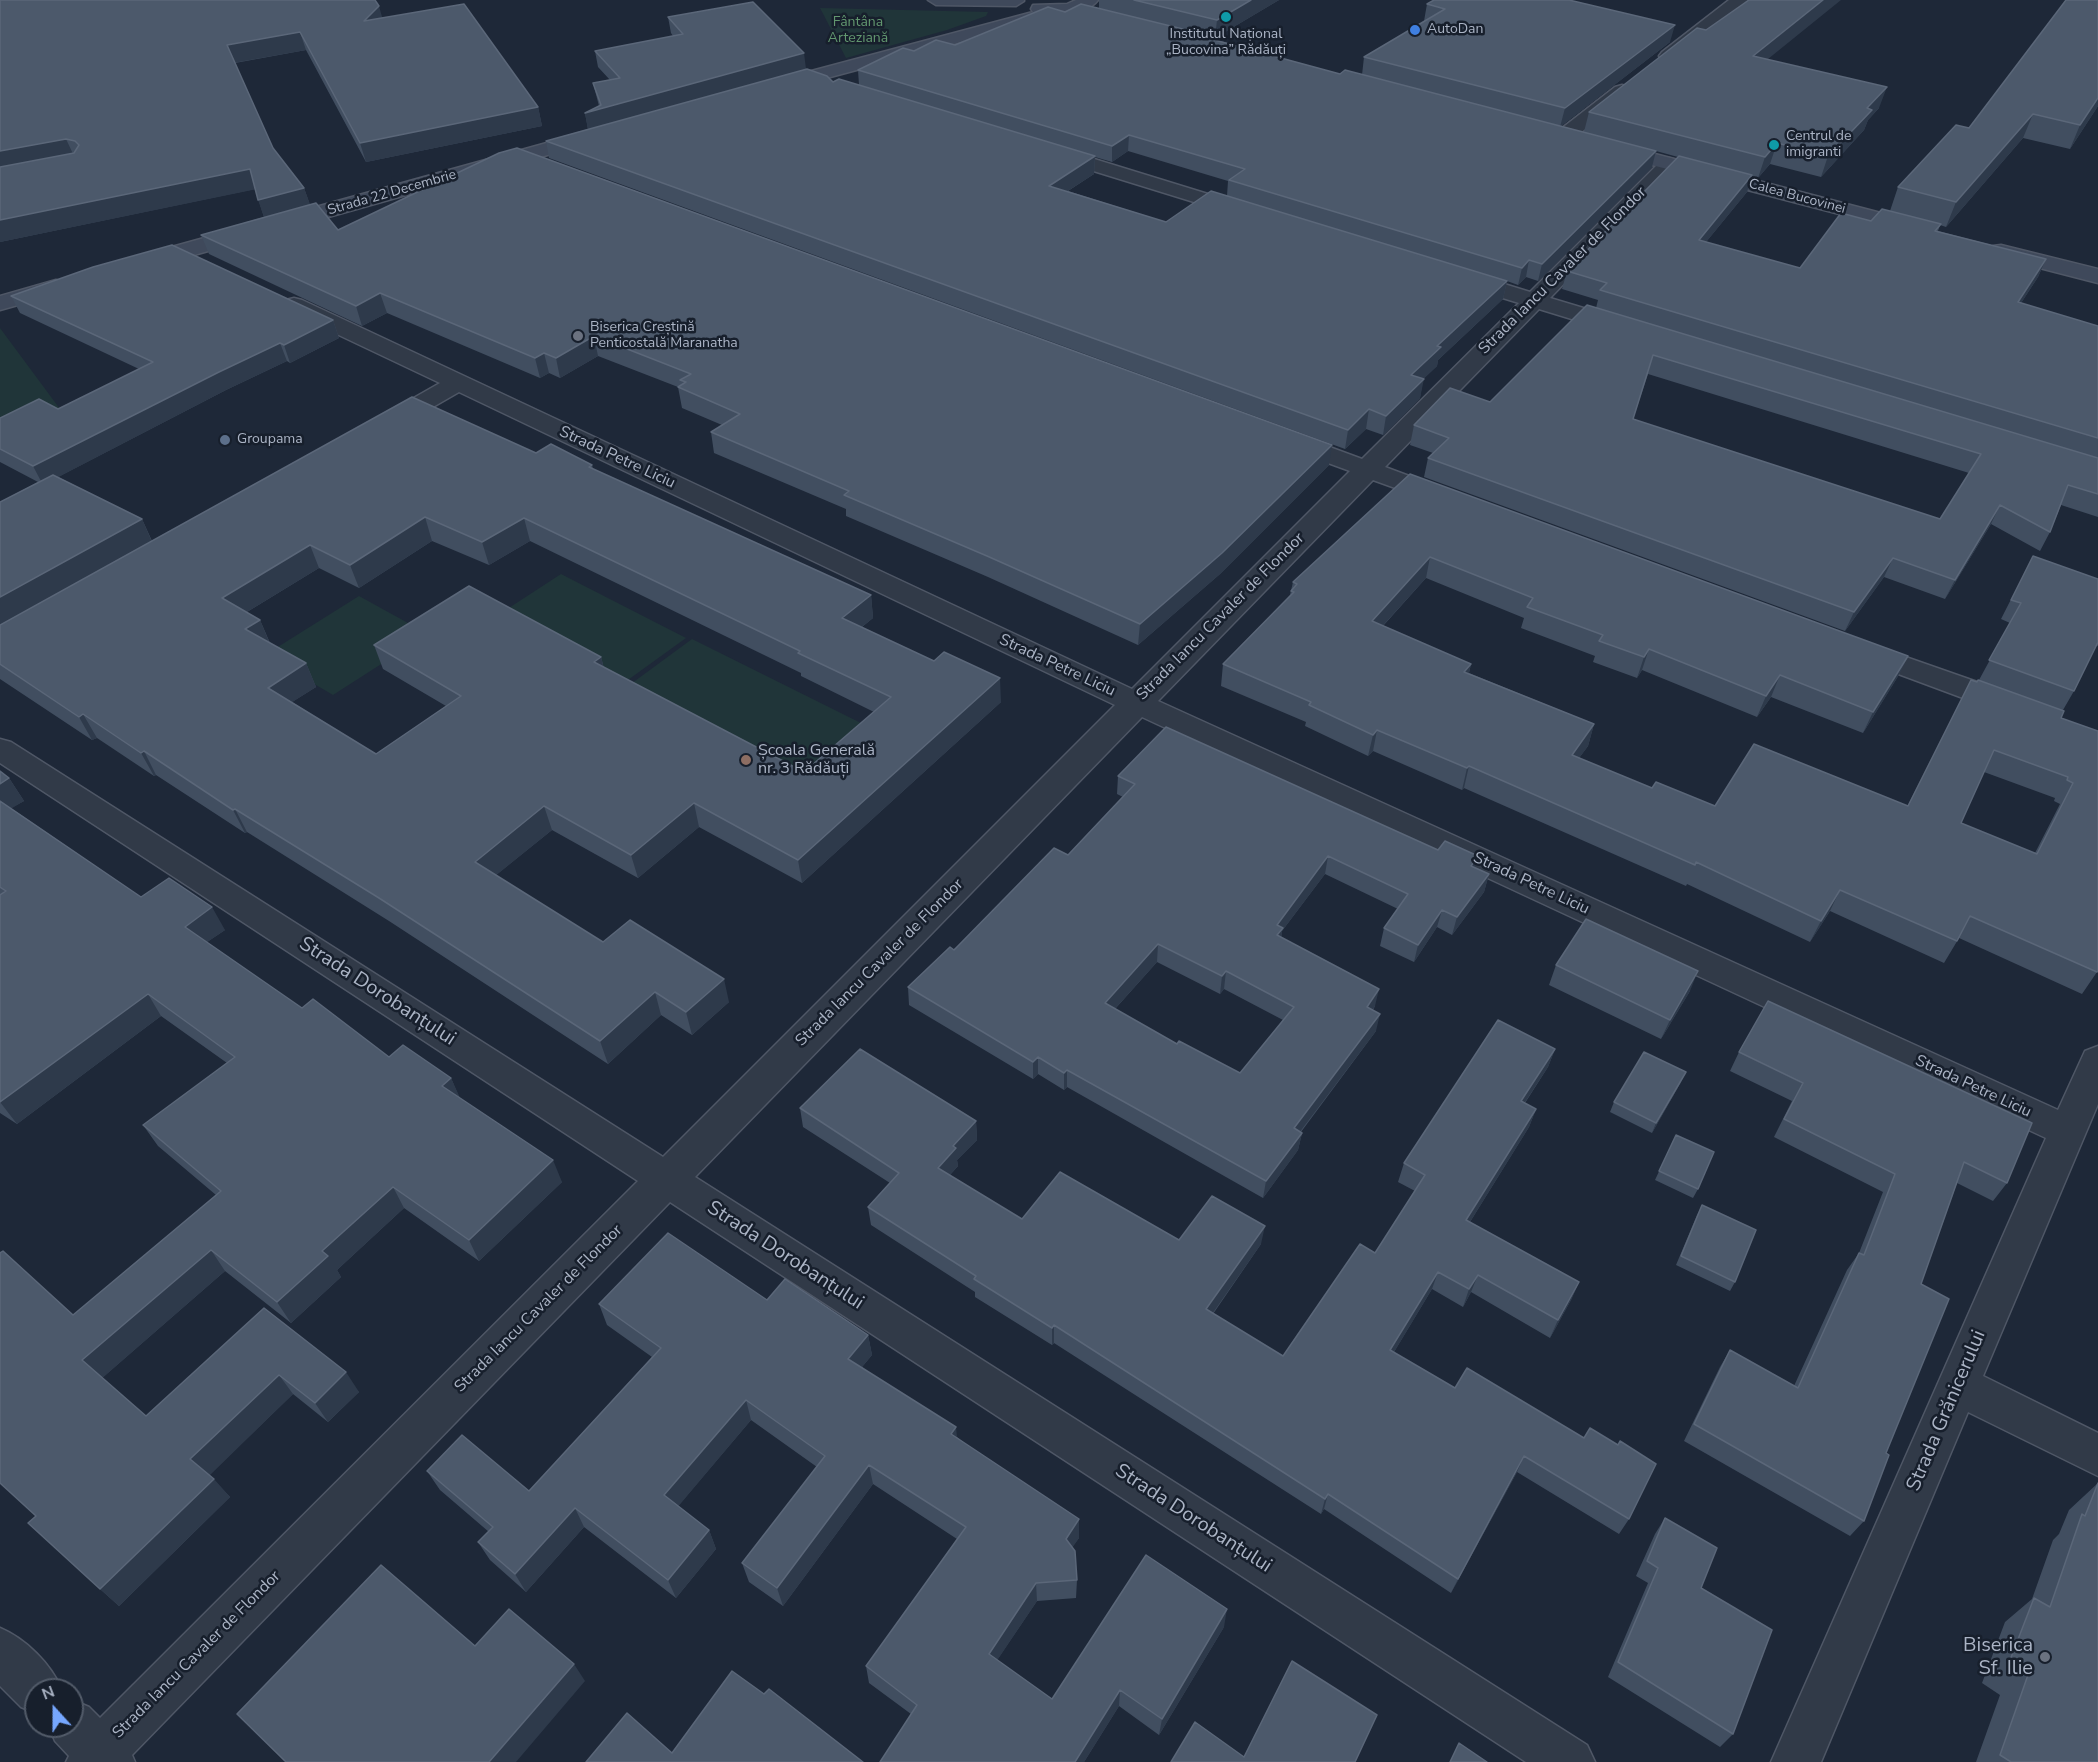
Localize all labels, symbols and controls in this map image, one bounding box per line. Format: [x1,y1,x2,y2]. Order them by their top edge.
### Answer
marker: Institutul Național „Bucovina” Rădăuți [1219,10,1233,24]
park label: Fântâna Arteziană [828,15,888,48]
place label: AutoDan [1427,22,1483,38]
marker: AutoDan [1408,23,1422,37]
place label: Institutul Național „Bucovina” Rădăuți [1166,27,1286,60]
place label: Centrul de imigranti [1786,129,1851,162]
marker: Centrul de imigranti [1767,138,1781,152]
street label: Strada 22 Decembrie [326,167,458,219]
street label: Calea Bucovinei [1747,176,1847,218]
street label: Strada Iancu Cavaler de Flondor [1475,183,1651,359]
place label: Biserica Creștină Penticostală Maranatha [590,320,738,352]
marker: Biserica Creștină Penticostală Maranatha [571,329,585,343]
street label: Strada Petre Liciu [556,423,678,493]
place label: Groupama [237,432,303,448]
marker: Groupama [218,433,232,447]
street label: Strada Iancu Cavaler de Flondor [1133,529,1309,705]
street label: Strada Petre Liciu [996,631,1118,701]
place label: Școala Generală nr. 3 Rădăuți [758,741,875,779]
marker: Școala Generală nr. 3 Rădăuți [739,753,753,767]
street label: Strada Petre Liciu [1470,849,1592,919]
street label: Strada Iancu Cavaler de Flondor [792,875,968,1051]
street label: Strada Dorobanțului [294,932,460,1052]
street label: Strada Petre Liciu [1912,1052,2034,1122]
street label: Strada Dorobanțului [702,1196,868,1316]
street label: Strada Iancu Cavaler de Flondor [451,1221,627,1397]
street label: Strada Grănicerului [1902,1327,1992,1495]
street label: Strada Dorobanțului [1110,1459,1276,1579]
street label: Strada Iancu Cavaler de Flondor [109,1567,285,1743]
place label: Biserica Sf. Ilie [1963,1634,2033,1681]
marker: Biserica Sf. Ilie [2038,1650,2052,1664]
north arrow [24,1678,84,1738]
text: N [39,1681,58,1705]

